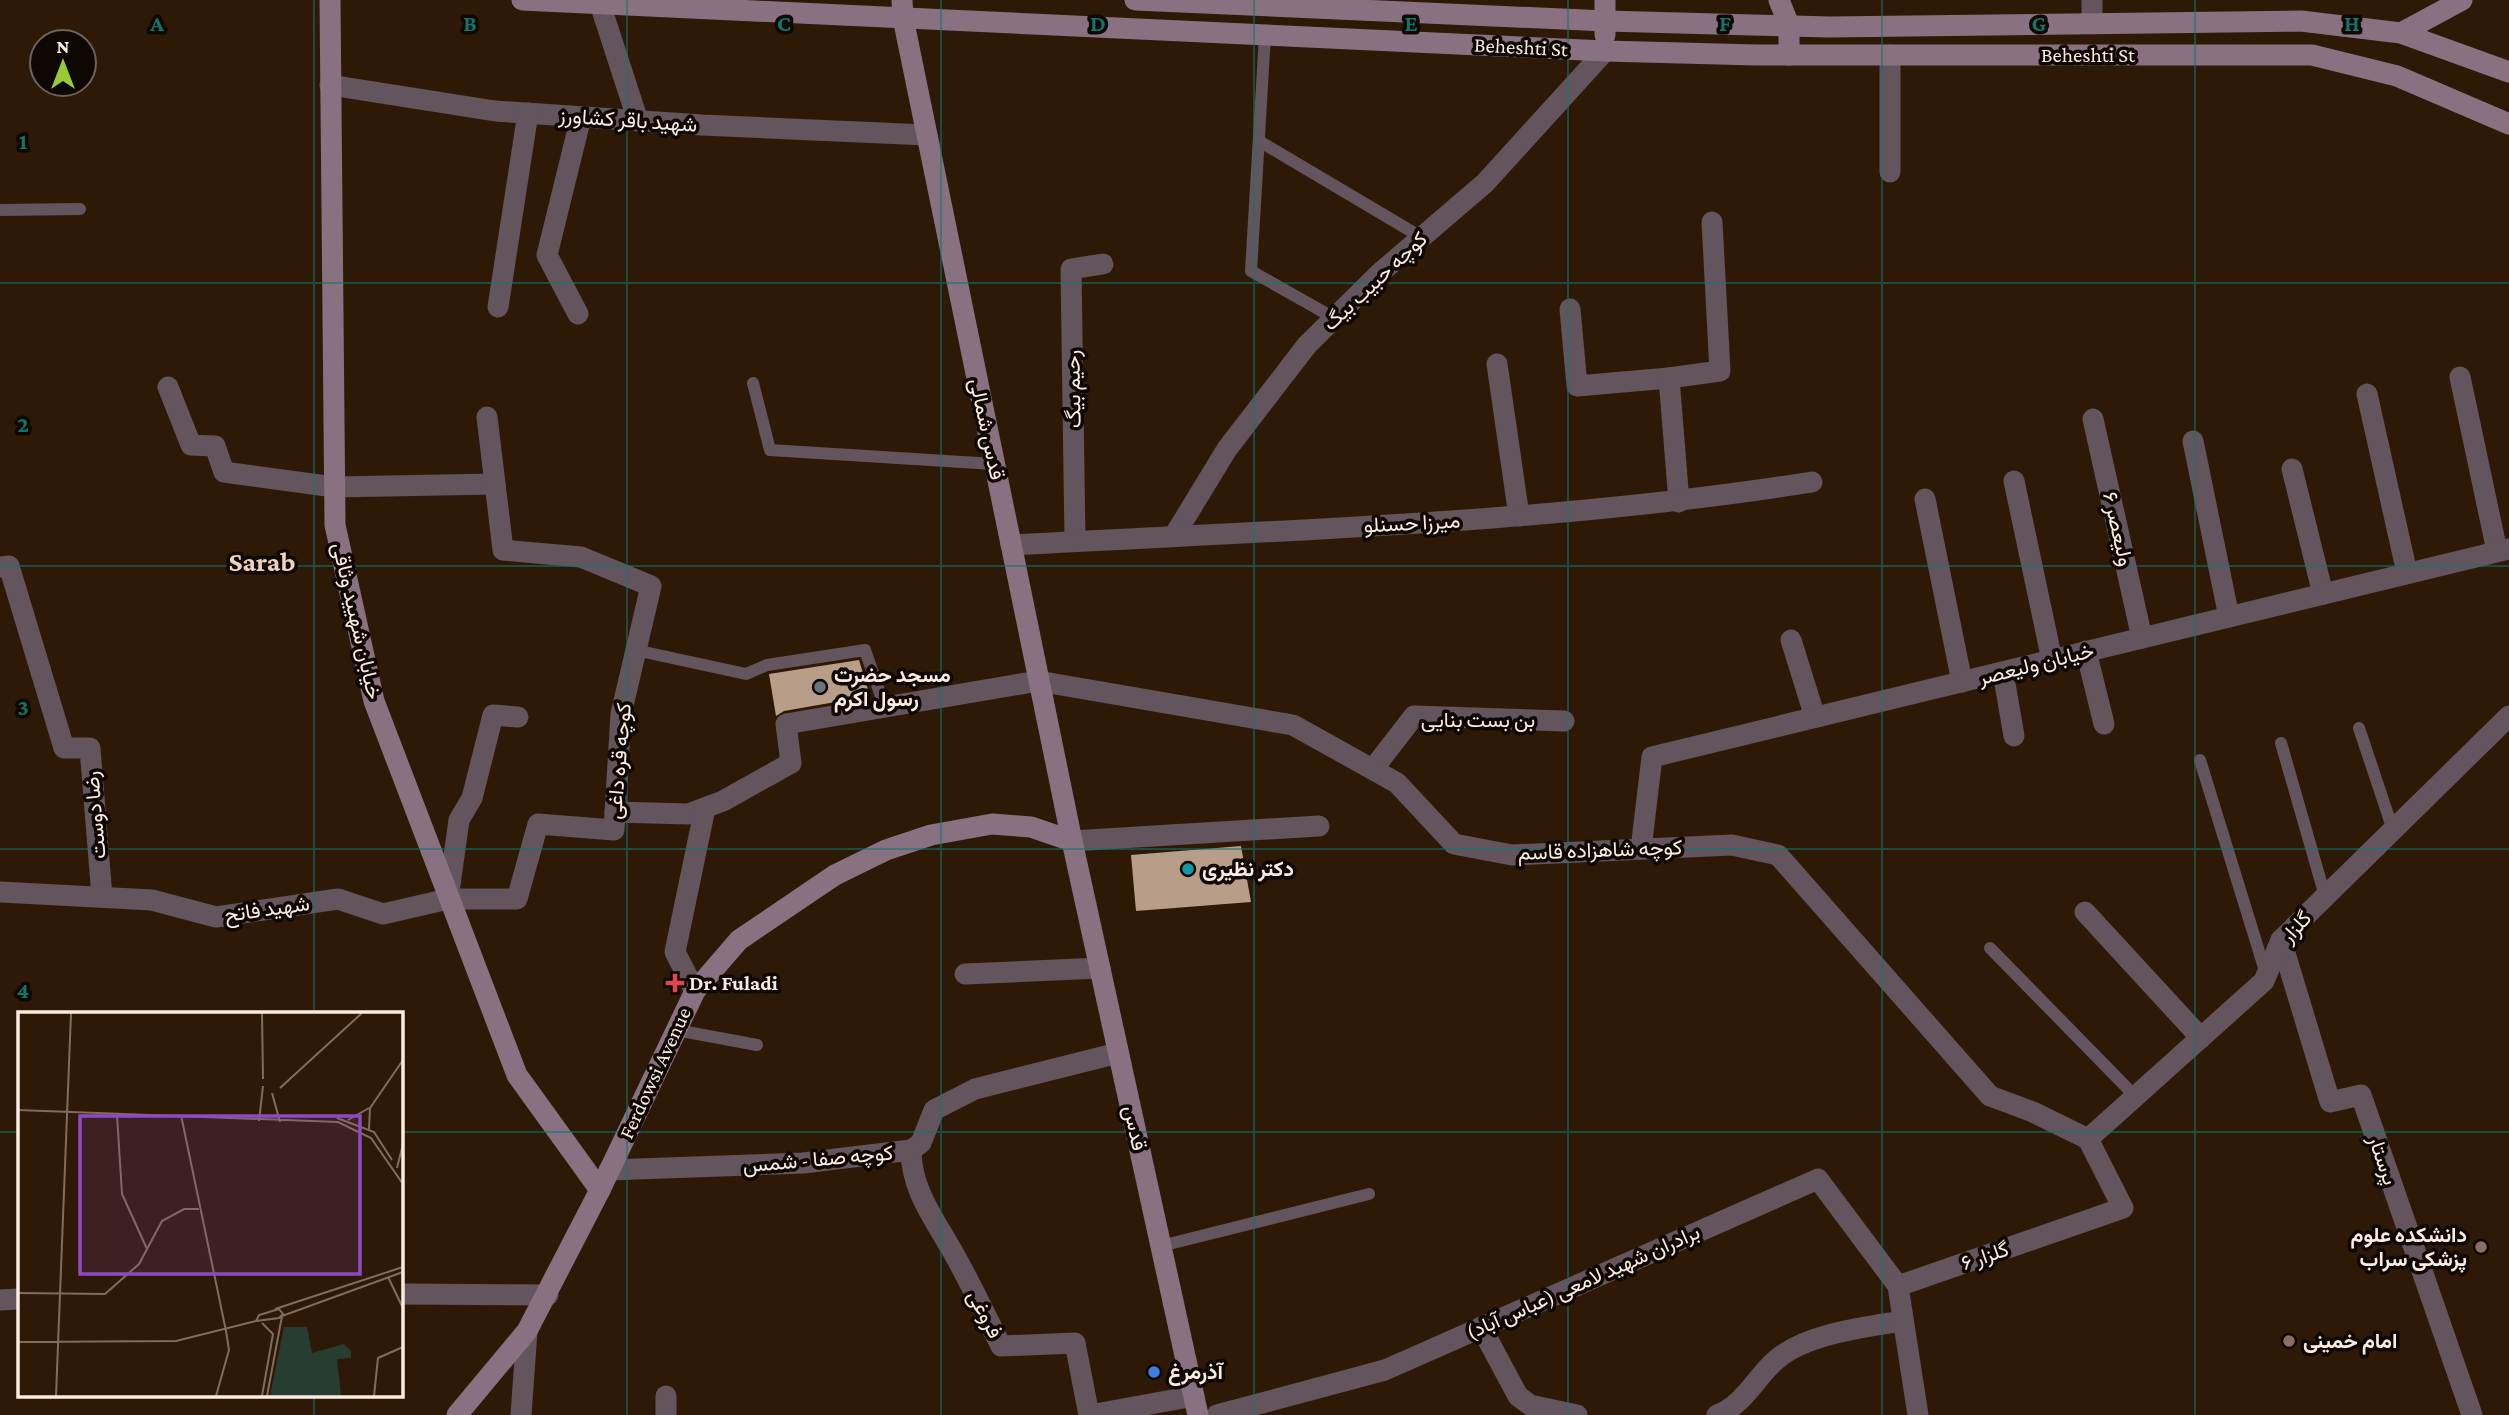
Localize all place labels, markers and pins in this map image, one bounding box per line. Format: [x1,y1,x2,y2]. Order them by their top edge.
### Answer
place label: مسجد حضرت رسول اکرم [834,663,951,713]
marker: مسجد حضرت رسول اکرم [812,679,828,695]
place label: دکتر نظیری [1202,857,1294,882]
marker: دکتر نظیری [1180,861,1196,877]
place label: Dr. Fuladi [689,971,778,995]
marker: Dr. Fuladi [667,975,683,991]
place label: دانشکده علوم پزشکی سراب [2351,1223,2467,1273]
marker: دانشکده علوم پزشکی سراب [2473,1239,2489,1255]
place label: امام خمینی [2303,1329,2397,1355]
marker: امام خمینی [2281,1333,2297,1349]
place label: آذرمرغ [1168,1360,1225,1386]
marker: آذرمرغ [1146,1364,1162,1380]

